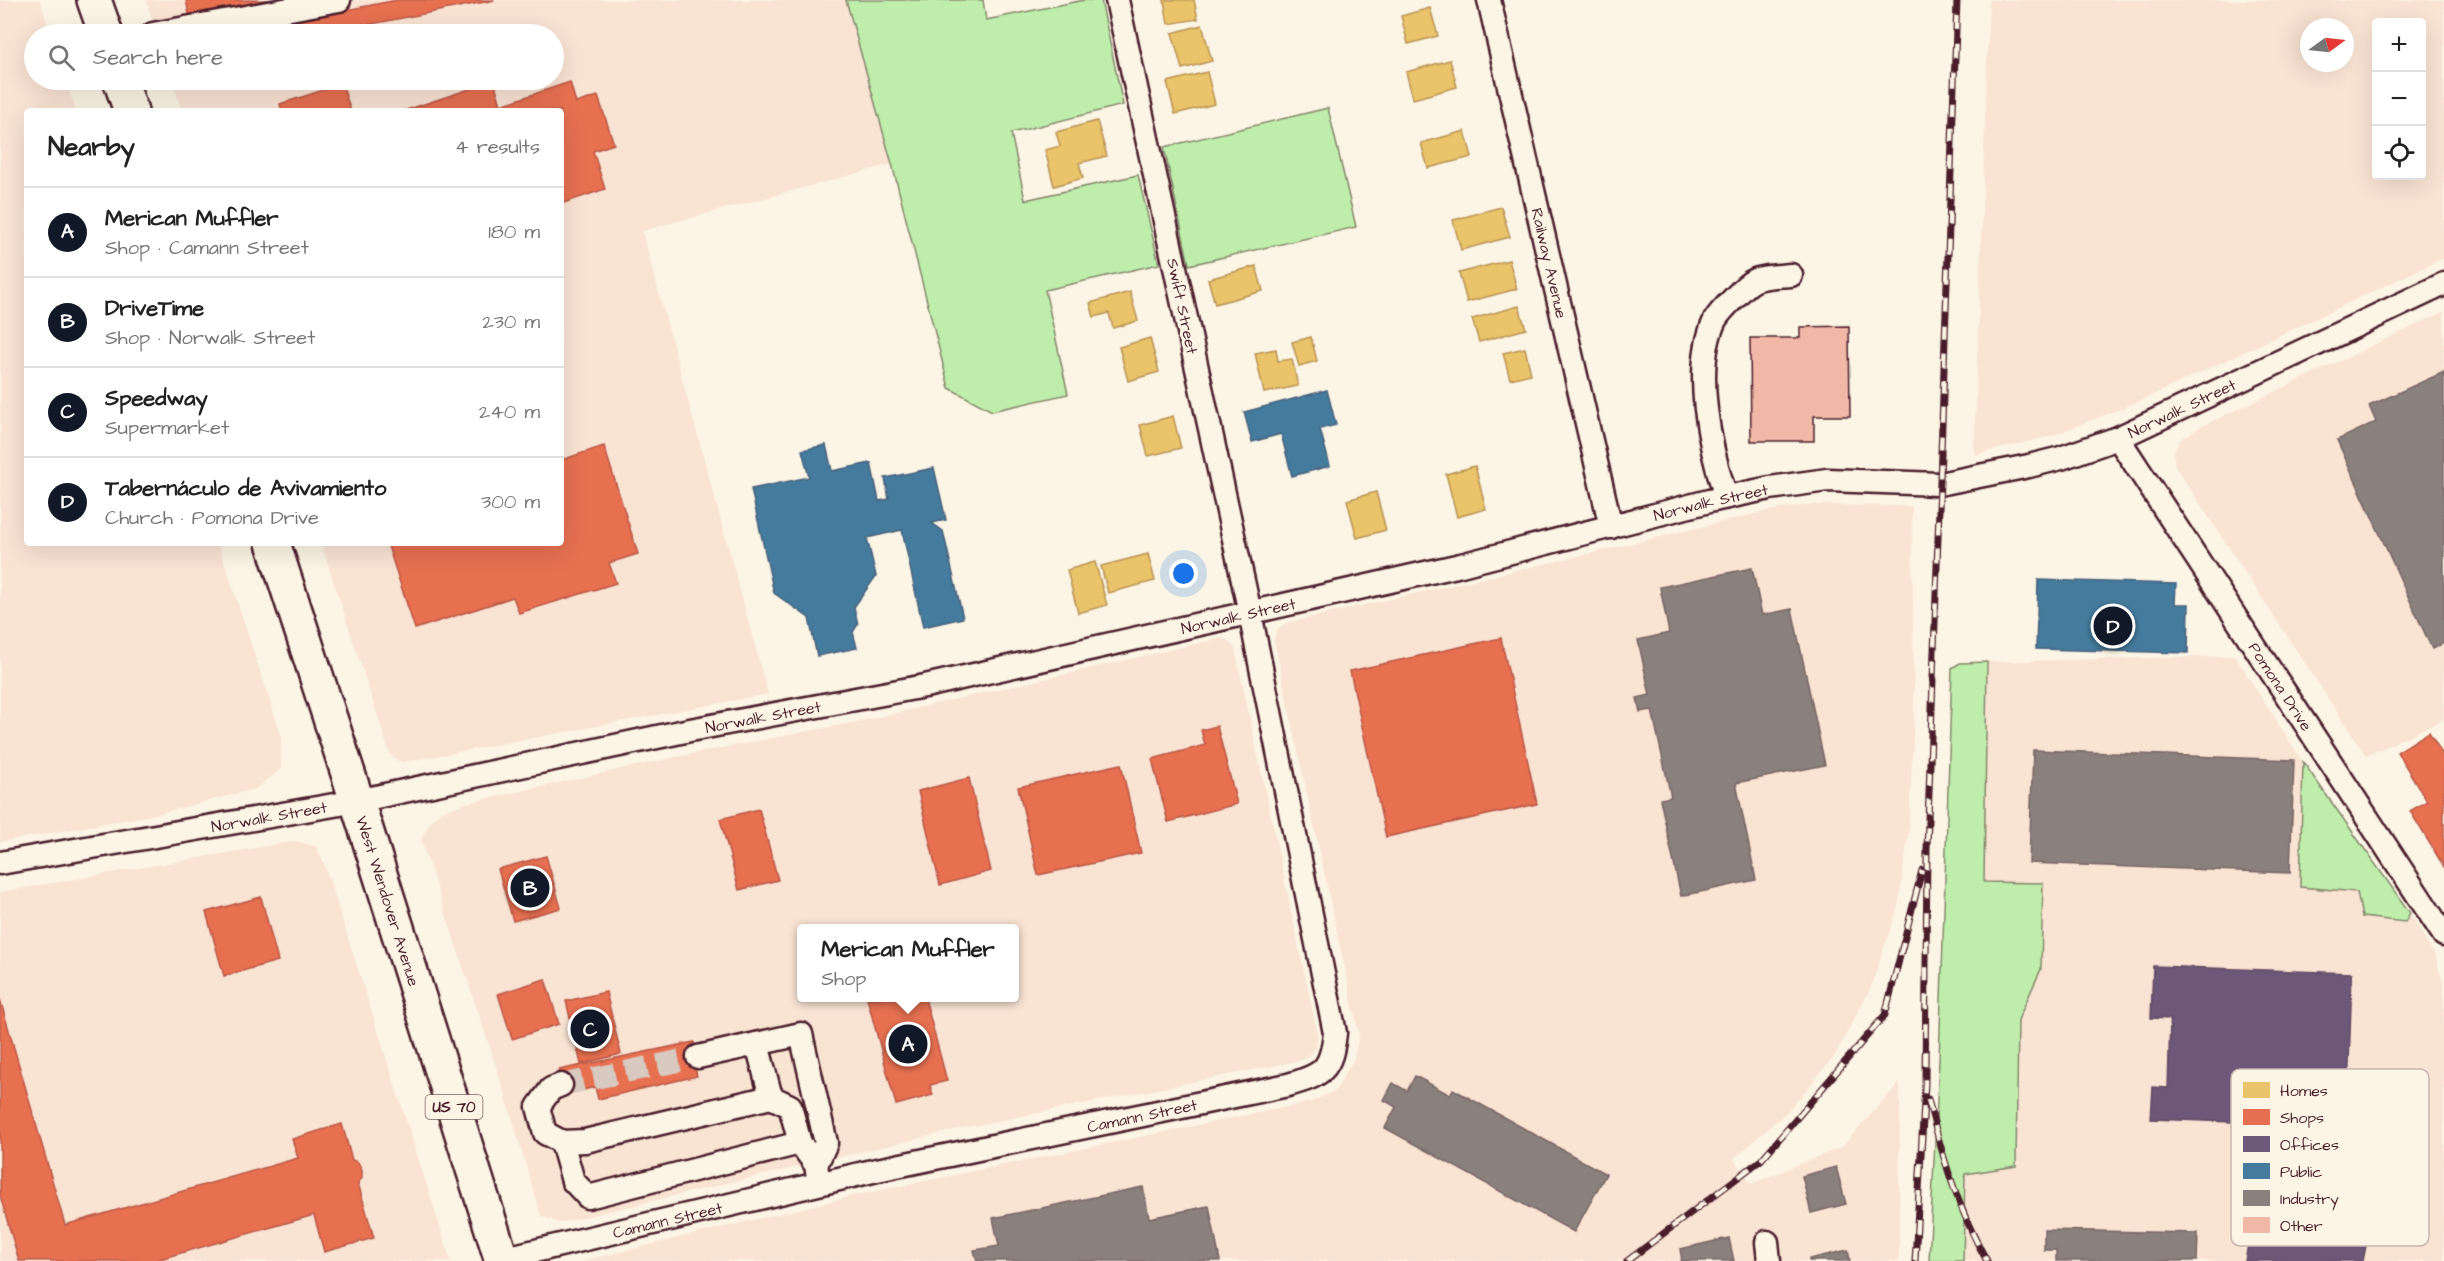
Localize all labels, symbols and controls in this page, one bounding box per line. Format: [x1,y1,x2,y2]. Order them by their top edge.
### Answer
north arrow [2300,18,2354,72]
map controls [2372,18,2426,180]
button: + [2372,18,2426,72]
search box [24,24,564,90]
icon: search [45,41,78,74]
text: Search here [93,42,223,73]
button: − [2372,72,2426,126]
button: locate [2372,126,2426,180]
text: Nearby [48,129,135,165]
text: 4 results [455,133,540,161]
text: Merican Muffler [105,203,279,234]
street label: Railway Avenue [1525,206,1572,321]
text: A [61,218,74,246]
text: 180 m [488,218,540,246]
text: Shop · Camann Street [105,234,309,262]
street label: Swift Street [1161,256,1203,357]
text: DriveTime [105,293,204,324]
text: B [60,308,75,336]
text: 230 m [482,308,540,336]
text: Shop · Norwalk Street [105,324,315,352]
street label: Norwalk Street [2124,374,2240,444]
text: Speedway [105,383,208,414]
text: C [60,398,75,426]
text: 240 m [479,398,540,426]
text: Supermarket [105,414,229,442]
text: Tabernáculo de Avivamiento [105,473,386,504]
street label: Norwalk Street [1651,479,1771,527]
text: D [61,488,74,516]
text: 300 m [481,488,540,516]
text: Church · Pomona Drive [105,504,319,532]
your location [1169,559,1198,588]
street label: Norwalk Street [1179,593,1298,640]
pin: D [2094,604,2132,648]
street label: Pomona Drive [2243,638,2317,736]
street label: Norwalk Street [704,696,823,739]
street label: Norwalk Street [210,796,329,838]
street label: West Wendover Avenue [350,813,425,989]
pin: B [510,866,550,910]
popup [797,924,1019,1002]
text: Merican Muffler [821,934,995,965]
text: Shop [821,965,866,993]
pin: C [570,1006,610,1052]
pin: A [888,1022,928,1066]
legend [2231,1069,2429,1246]
text: Homes [2280,1080,2328,1102]
street label: Camann Street [1085,1094,1200,1138]
road number: US 70 [426,1095,482,1119]
text: Shops [2280,1107,2324,1129]
text: Offices [2280,1134,2339,1156]
text: Public [2280,1161,2322,1183]
text: Industry [2280,1188,2339,1211]
street label: Camann Street [611,1197,725,1244]
text: Other [2280,1215,2323,1237]

